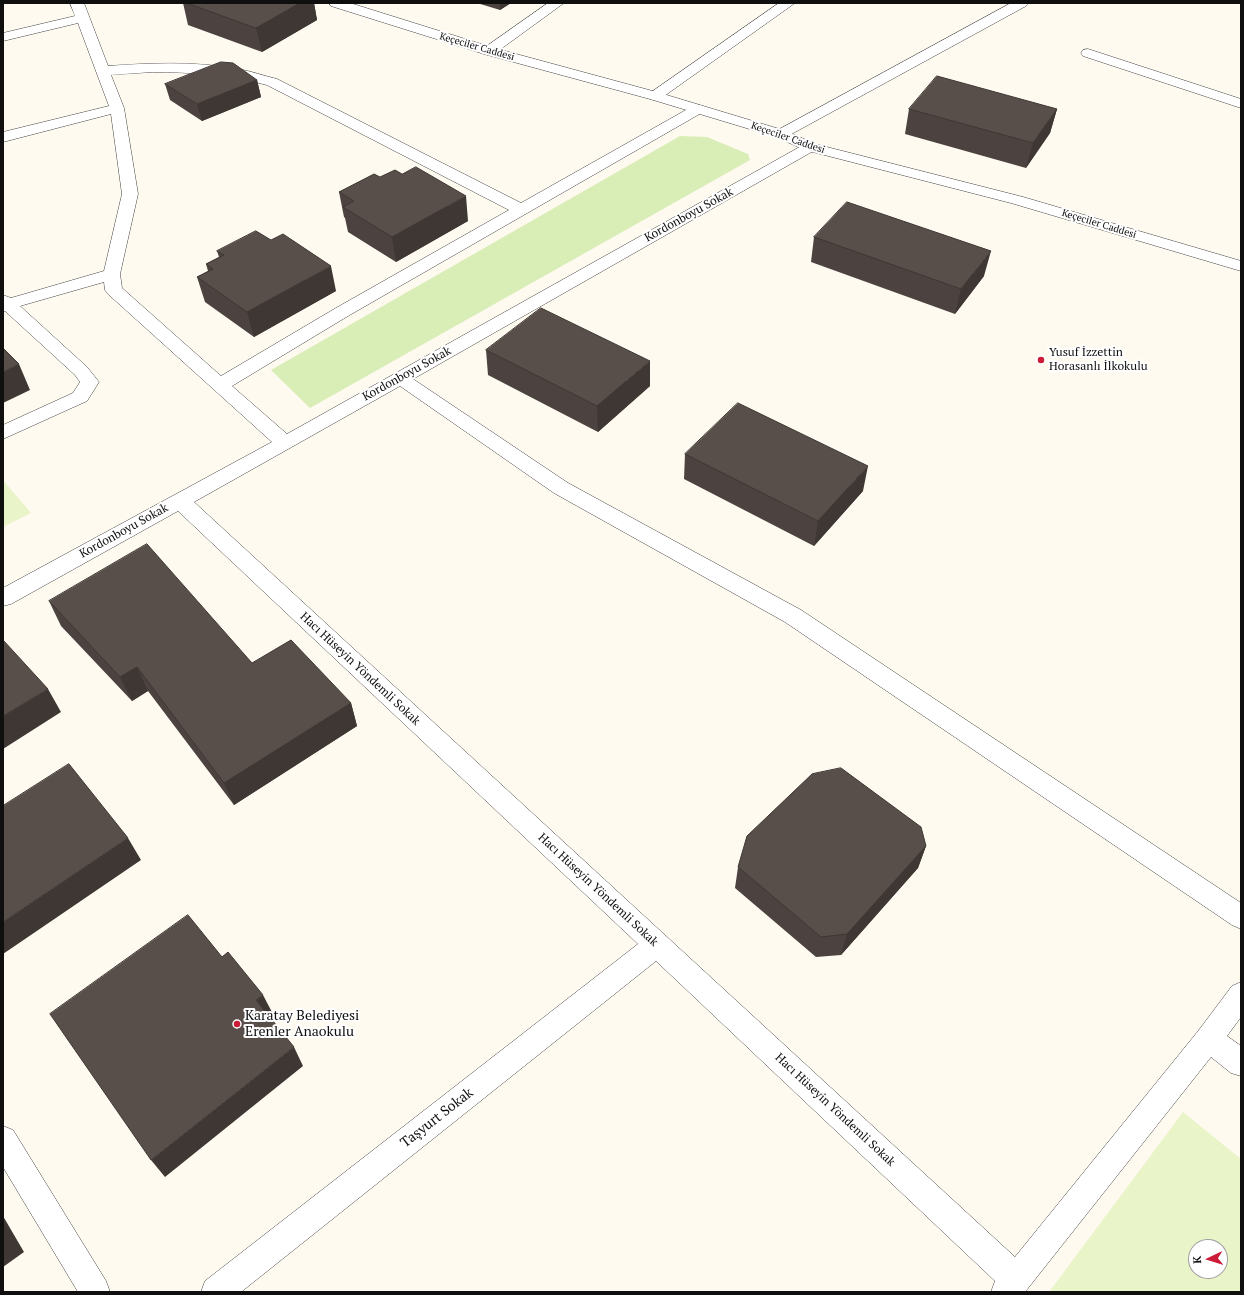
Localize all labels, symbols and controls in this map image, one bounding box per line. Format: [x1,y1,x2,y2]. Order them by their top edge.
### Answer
street label: Keçeciler Caddesi [438,31,516,63]
street label: Keçeciler Caddesi [749,120,827,156]
street label: Kordonboyu Sokak [642,185,736,245]
street label: Keçeciler Caddesi [1060,207,1138,241]
street label: Kordonboyu Sokak [360,344,454,404]
place label: Yusuf İzzettin Horasanlı İlkokulu [1049,346,1148,374]
marker: Yusuf İzzettin Horasanlı İlkokulu [1036,355,1046,365]
street label: Kordonboyu Sokak [77,501,171,561]
street label: Hacı Hüseyin Yöndemli Sokak [297,610,423,728]
street label: Hacı Hüseyin Yöndemli Sokak [535,831,661,949]
place label: Karatay Belediyesi Erenler Anaokulu [245,1008,359,1040]
marker: Karatay Belediyesi Erenler Anaokulu [232,1019,242,1029]
street label: Hacı Hüseyin Yöndemli Sokak [772,1051,898,1169]
street label: Taşyurt Sokak [397,1084,477,1152]
north arrow [1188,1239,1228,1279]
text: K [1190,1255,1204,1264]

